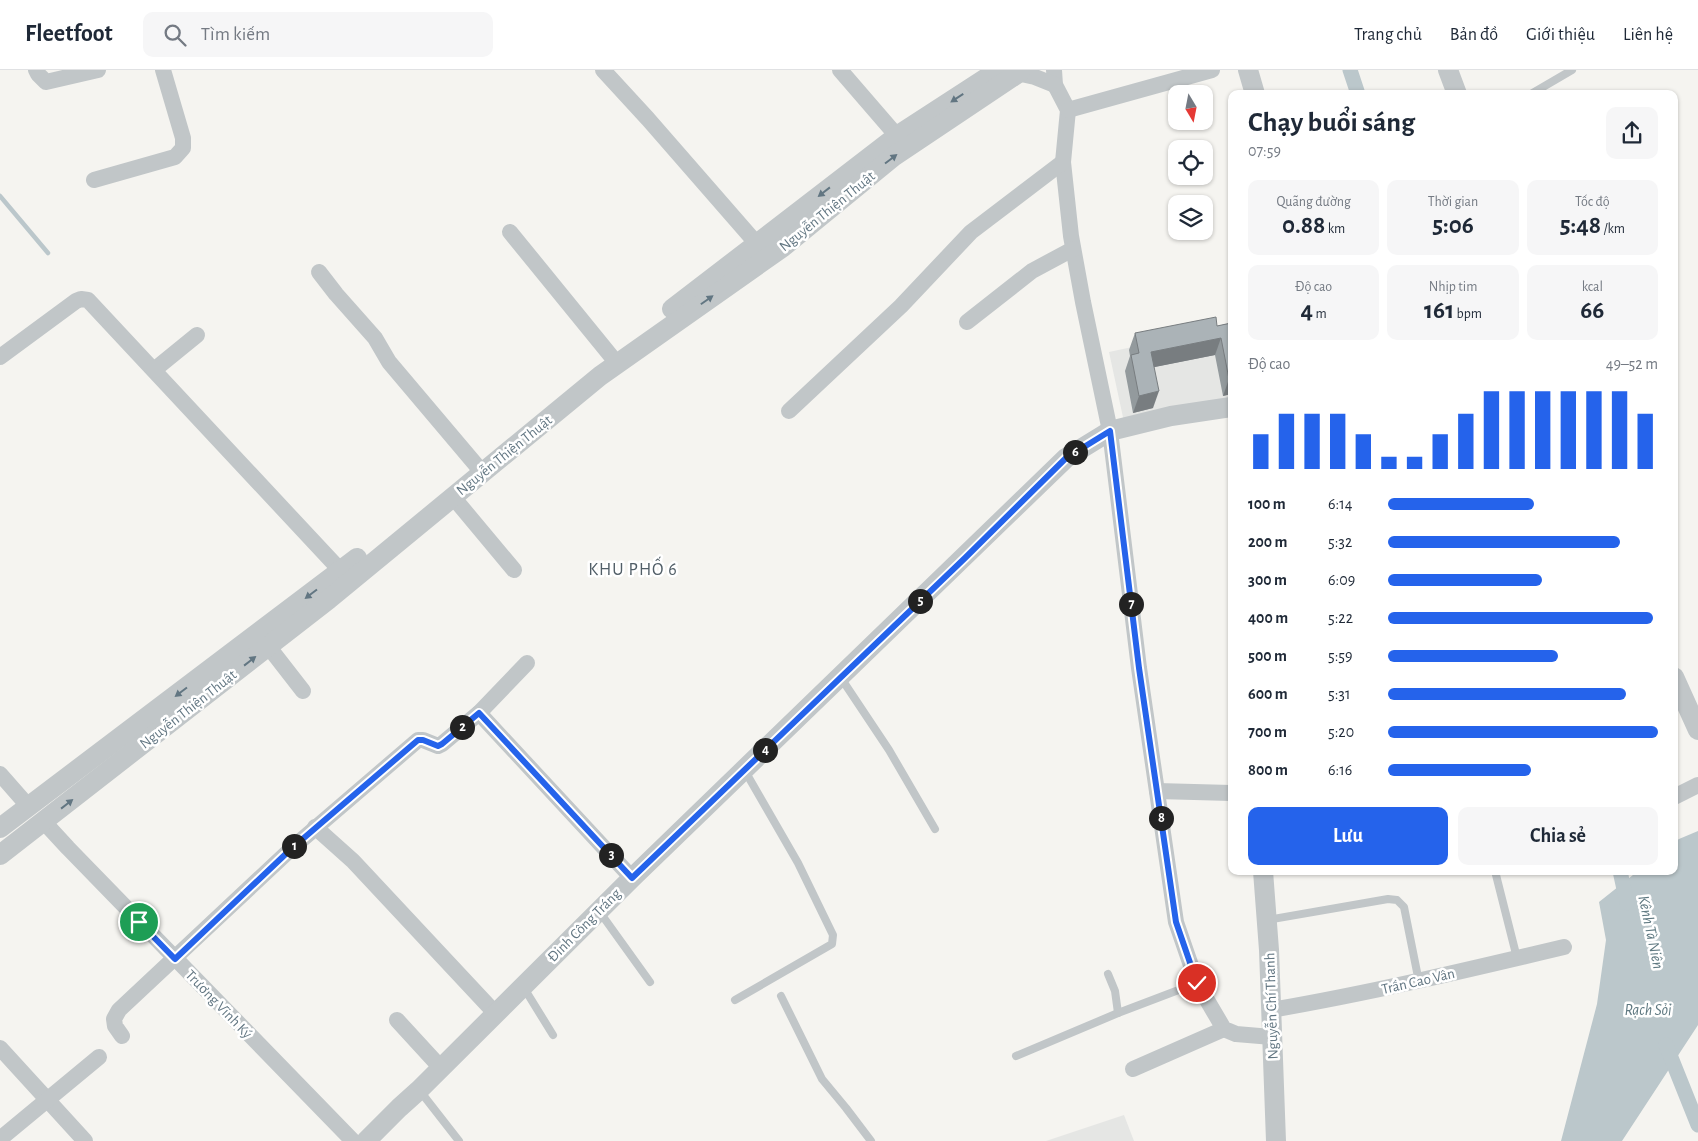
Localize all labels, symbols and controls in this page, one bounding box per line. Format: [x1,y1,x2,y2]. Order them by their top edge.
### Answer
search box [143,12,493,57]
icon: search [161,21,189,49]
text: Fleetfoot [25,22,113,46]
text: Tìm kiếm [201,25,270,44]
text: Trang chủ [1354,26,1422,44]
text: Bản đồ [1450,26,1498,44]
text: Giới thiệu [1526,26,1595,44]
text: Liên hệ [1623,26,1673,44]
north arrow [1168,85,1212,130]
map controls [1168,85,1213,240]
one-way arrow [950,93,963,102]
button: share [1606,107,1658,159]
text: Chạy buổi sáng [1248,109,1415,137]
button: locate [1168,140,1213,185]
text: 07:59 [1248,143,1281,159]
one-way arrow [885,154,898,165]
street label: Nguyễn Thiện Thuật [776,167,878,254]
one-way arrow [817,187,831,197]
button: layers [1168,195,1213,240]
text: Quãng đường [1276,195,1351,209]
text: Thời gian [1428,195,1478,209]
text: Tốc độ [1575,195,1610,209]
text: 0.88 [1282,213,1325,238]
text: 5:06 [1432,213,1474,238]
text: 5:48 [1560,213,1601,238]
text: km [1325,222,1345,236]
text: /km [1601,222,1625,236]
text: Độ cao [1295,280,1332,294]
text: Nhịp tim [1429,280,1477,294]
text: kcal [1582,280,1603,294]
one-way arrow [700,295,714,305]
text: 4 [1301,298,1313,323]
text: 161 [1424,298,1454,323]
text: 66 [1580,298,1604,323]
text: m [1313,307,1327,321]
text: bpm [1454,307,1482,321]
text: Độ cao [1248,356,1290,372]
text: 49–52 m [1606,356,1658,372]
street label: Nguyễn Thiện Thuật [453,411,555,498]
pin: 6 [1062,440,1088,464]
text: 6 [1072,445,1079,459]
text: 100 m [1248,496,1286,512]
text: 6:14 [1328,496,1352,512]
text: 200 m [1248,534,1288,550]
text: 5:32 [1328,534,1352,550]
district label: KHU PHỐ 6 [588,556,678,579]
text: 300 m [1248,572,1287,588]
text: 6:09 [1328,572,1355,588]
pin: 5 [908,588,932,614]
one-way arrow [304,589,318,599]
pin: 7 [1118,592,1144,616]
text: 5 [917,594,924,608]
text: 7 [1128,597,1135,611]
text: 400 m [1248,610,1288,626]
text: 5:22 [1328,610,1353,626]
text: 500 m [1248,648,1287,664]
text: 5:59 [1328,648,1353,664]
one-way arrow [243,655,256,666]
street label: Nguyễn Thiện Thuật [137,666,240,752]
text: 600 m [1248,686,1288,702]
text: 5:31 [1328,686,1350,702]
one-way arrow [174,687,188,697]
pin: 2 [450,714,474,740]
text: 2 [459,720,466,734]
text: 700 m [1248,724,1287,740]
text: 5:20 [1328,724,1354,740]
pin: 4 [752,738,778,762]
text: 4 [762,743,769,757]
text: 800 m [1248,762,1288,778]
text: 6:16 [1328,762,1352,778]
one-way arrow [60,799,73,810]
pin: 8 [1148,806,1174,830]
button: Lưu [1248,807,1448,865]
button: Chia sẻ [1458,807,1658,865]
text: 8 [1158,811,1165,825]
pin: 1 [282,834,306,858]
text: 1 [292,839,297,853]
pin: 3 [598,842,624,868]
text: 3 [608,848,615,862]
street label: Đinh Công Tráng [545,885,624,965]
water label: Kênh Tà Niên [1635,894,1667,970]
pin [118,901,160,943]
icon: arrive [125,908,153,936]
street label: Nguyễn Chí Thanh [1261,952,1281,1060]
pin [1176,962,1218,1004]
street label: Trần Cao Vân [1380,966,1456,997]
street label: Trương Vĩnh Ký [182,967,255,1042]
icon: check [1183,969,1211,997]
water label: Rạch Sỏi [1624,1002,1672,1018]

